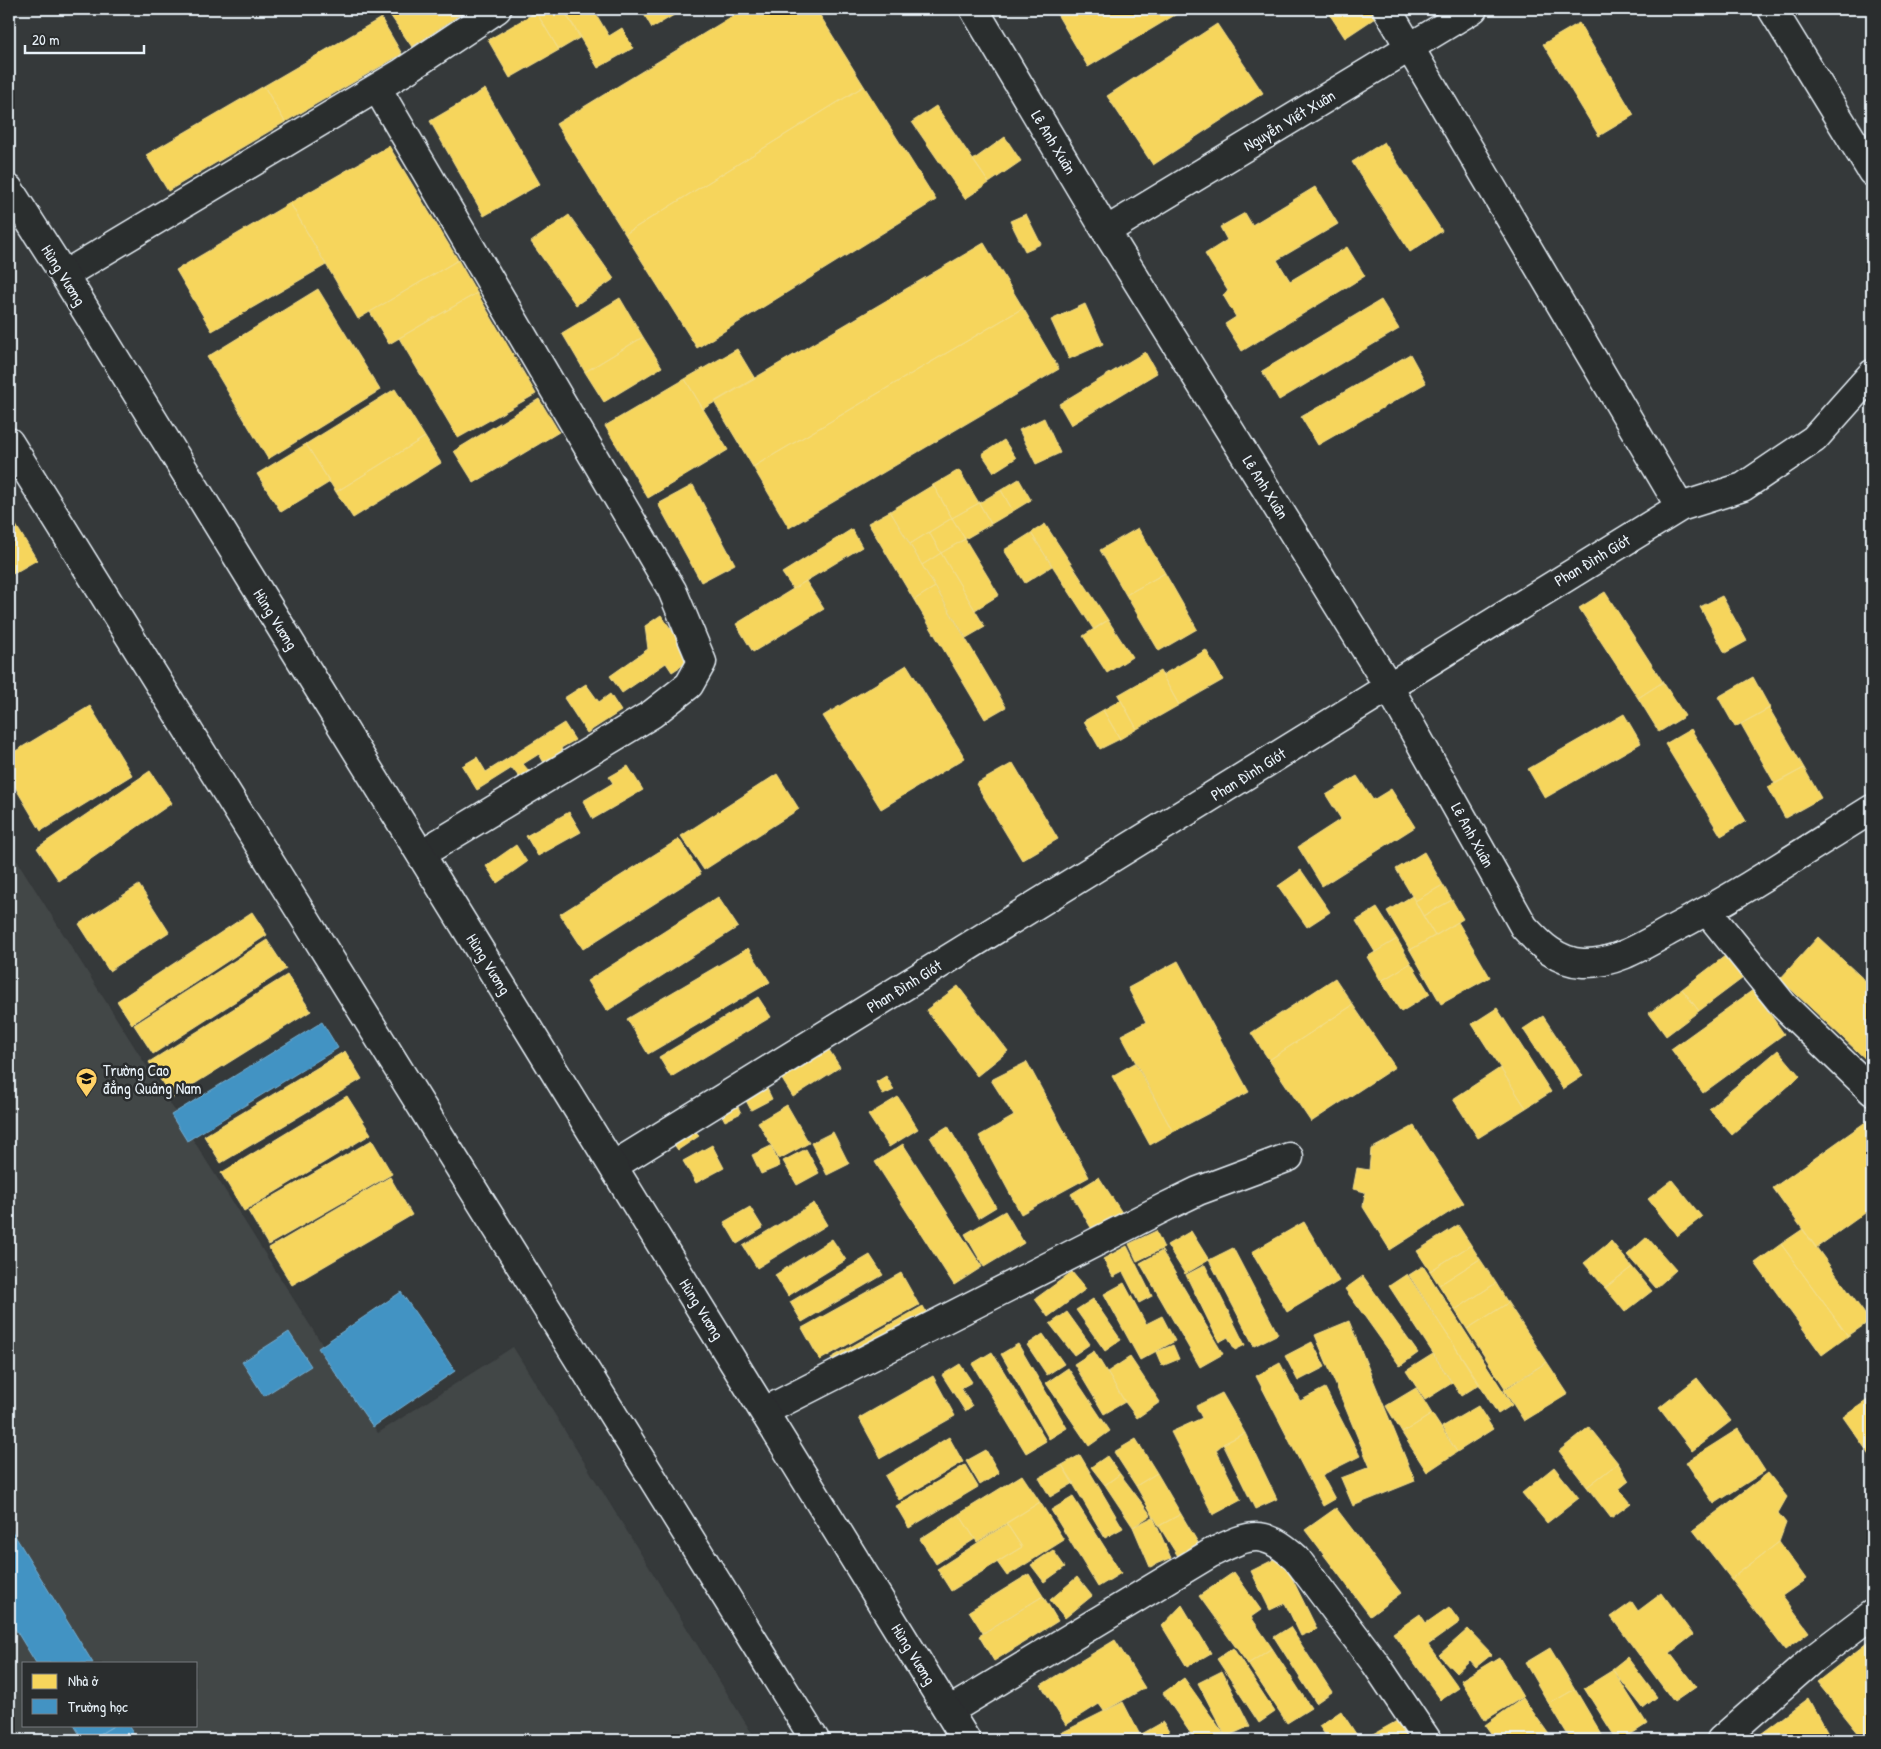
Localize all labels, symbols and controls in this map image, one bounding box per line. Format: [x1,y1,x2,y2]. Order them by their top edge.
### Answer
scale bar [25,22,144,54]
text: 20 m [32,29,59,50]
street label: Nguyễn Viết Xuân [1239,84,1339,156]
street label: Lê Anh Xuân [1026,106,1082,178]
street label: Hùng Vương [37,240,91,310]
street label: Lê Anh Xuân [1238,451,1294,523]
street label: Phan Đình Giót [1550,528,1634,591]
street label: Hùng Vương [249,584,303,654]
street label: Phan Đình Giót [1206,742,1290,806]
street label: Lê Anh Xuân [1446,799,1500,871]
street label: Hùng Vương [462,929,516,999]
street label: Phan Đình Giót [862,954,946,1018]
place label: Trường Cao đẳng Quảng Nam [103,1059,201,1099]
school or university icon: Trường Cao đẳng Quảng Nam [75,1067,99,1098]
street label: Hùng Vương [675,1274,729,1344]
street label: Hùng Vương [887,1619,941,1689]
legend [22,1662,198,1726]
text: Nhà ở [68,1670,99,1691]
text: Trường học [68,1696,128,1717]

